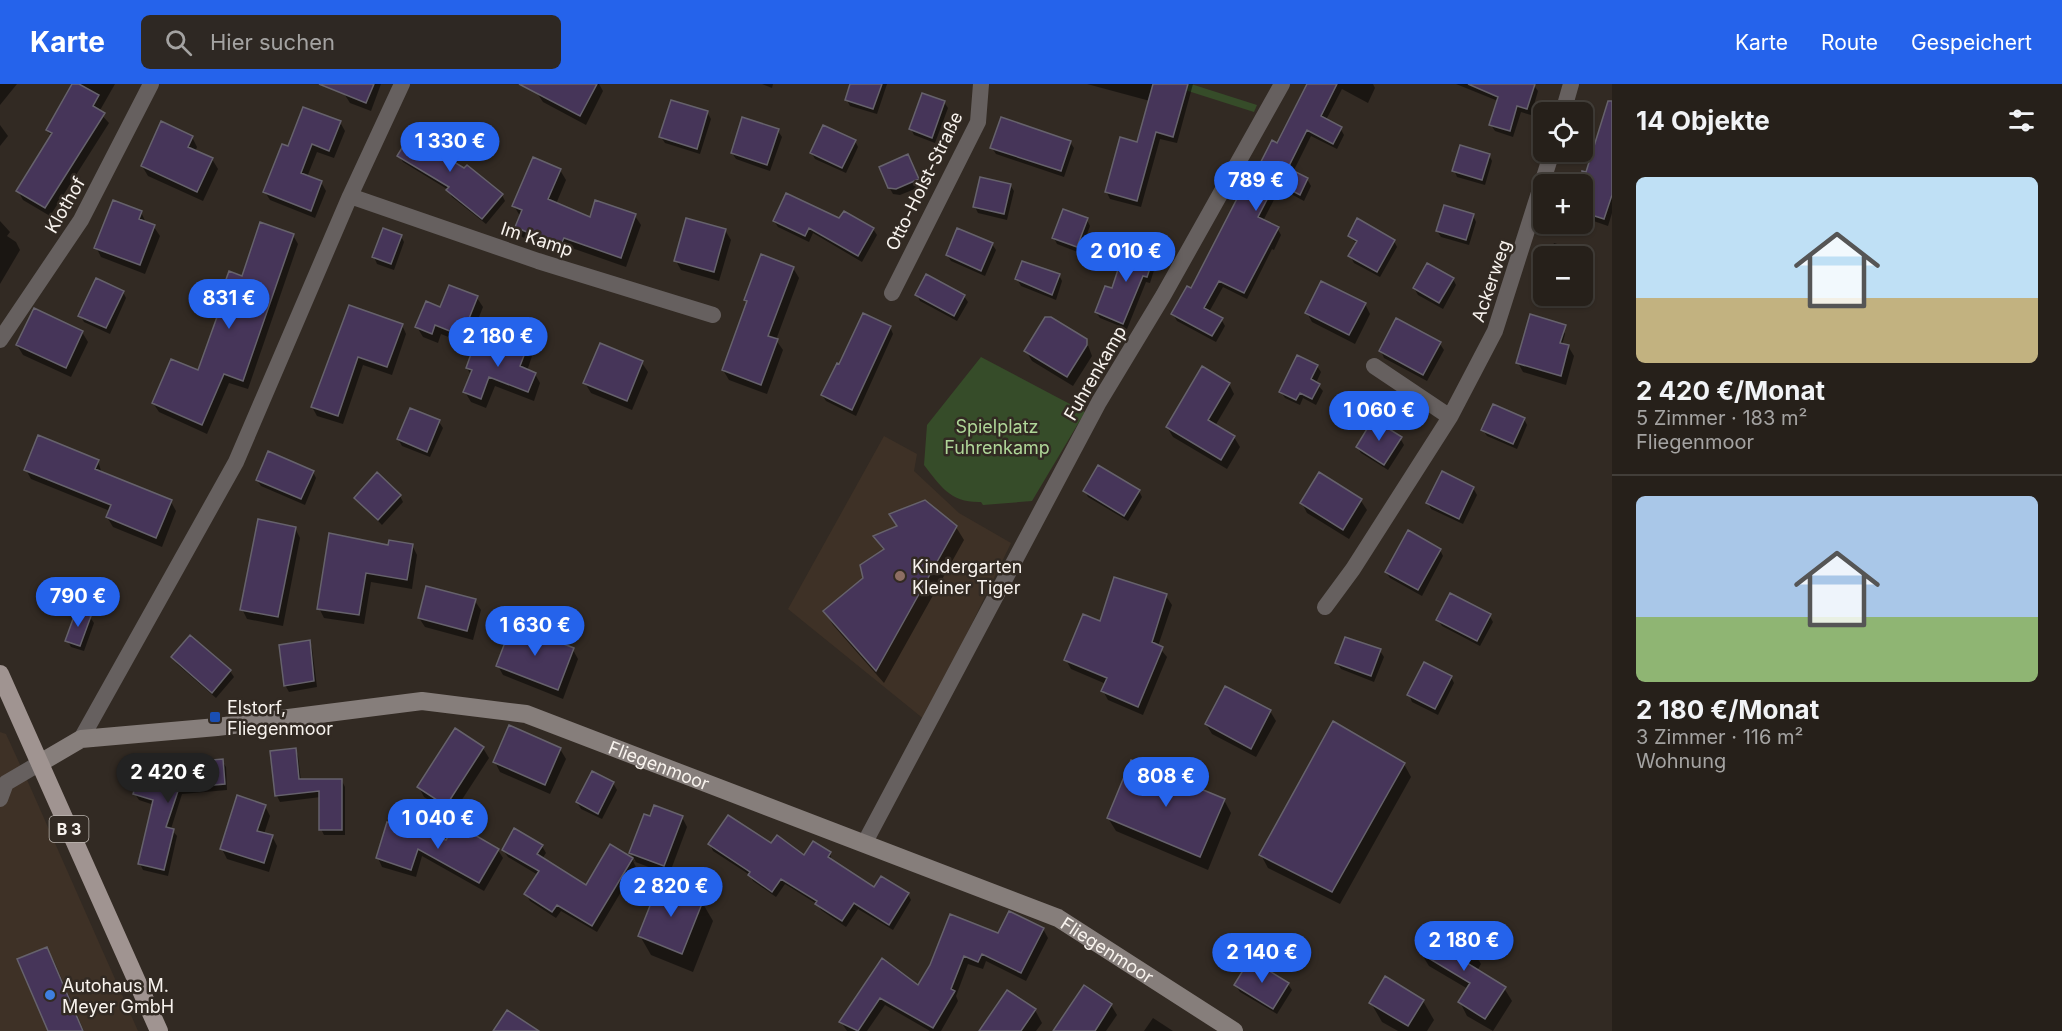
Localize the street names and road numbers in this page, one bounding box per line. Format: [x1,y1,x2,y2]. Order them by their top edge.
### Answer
street label: Otto-Holst-Straße [881,108,967,254]
street label: Klothof [41,173,90,237]
street label: Im Kamp [498,217,576,261]
street label: Ackerweg [1467,237,1515,325]
street label: Fuhrenkamp [1059,322,1131,424]
street label: Fliegenmoor [606,736,713,794]
road number: B 3 [50,816,88,842]
street label: Fliegenmoor [1057,912,1158,987]

